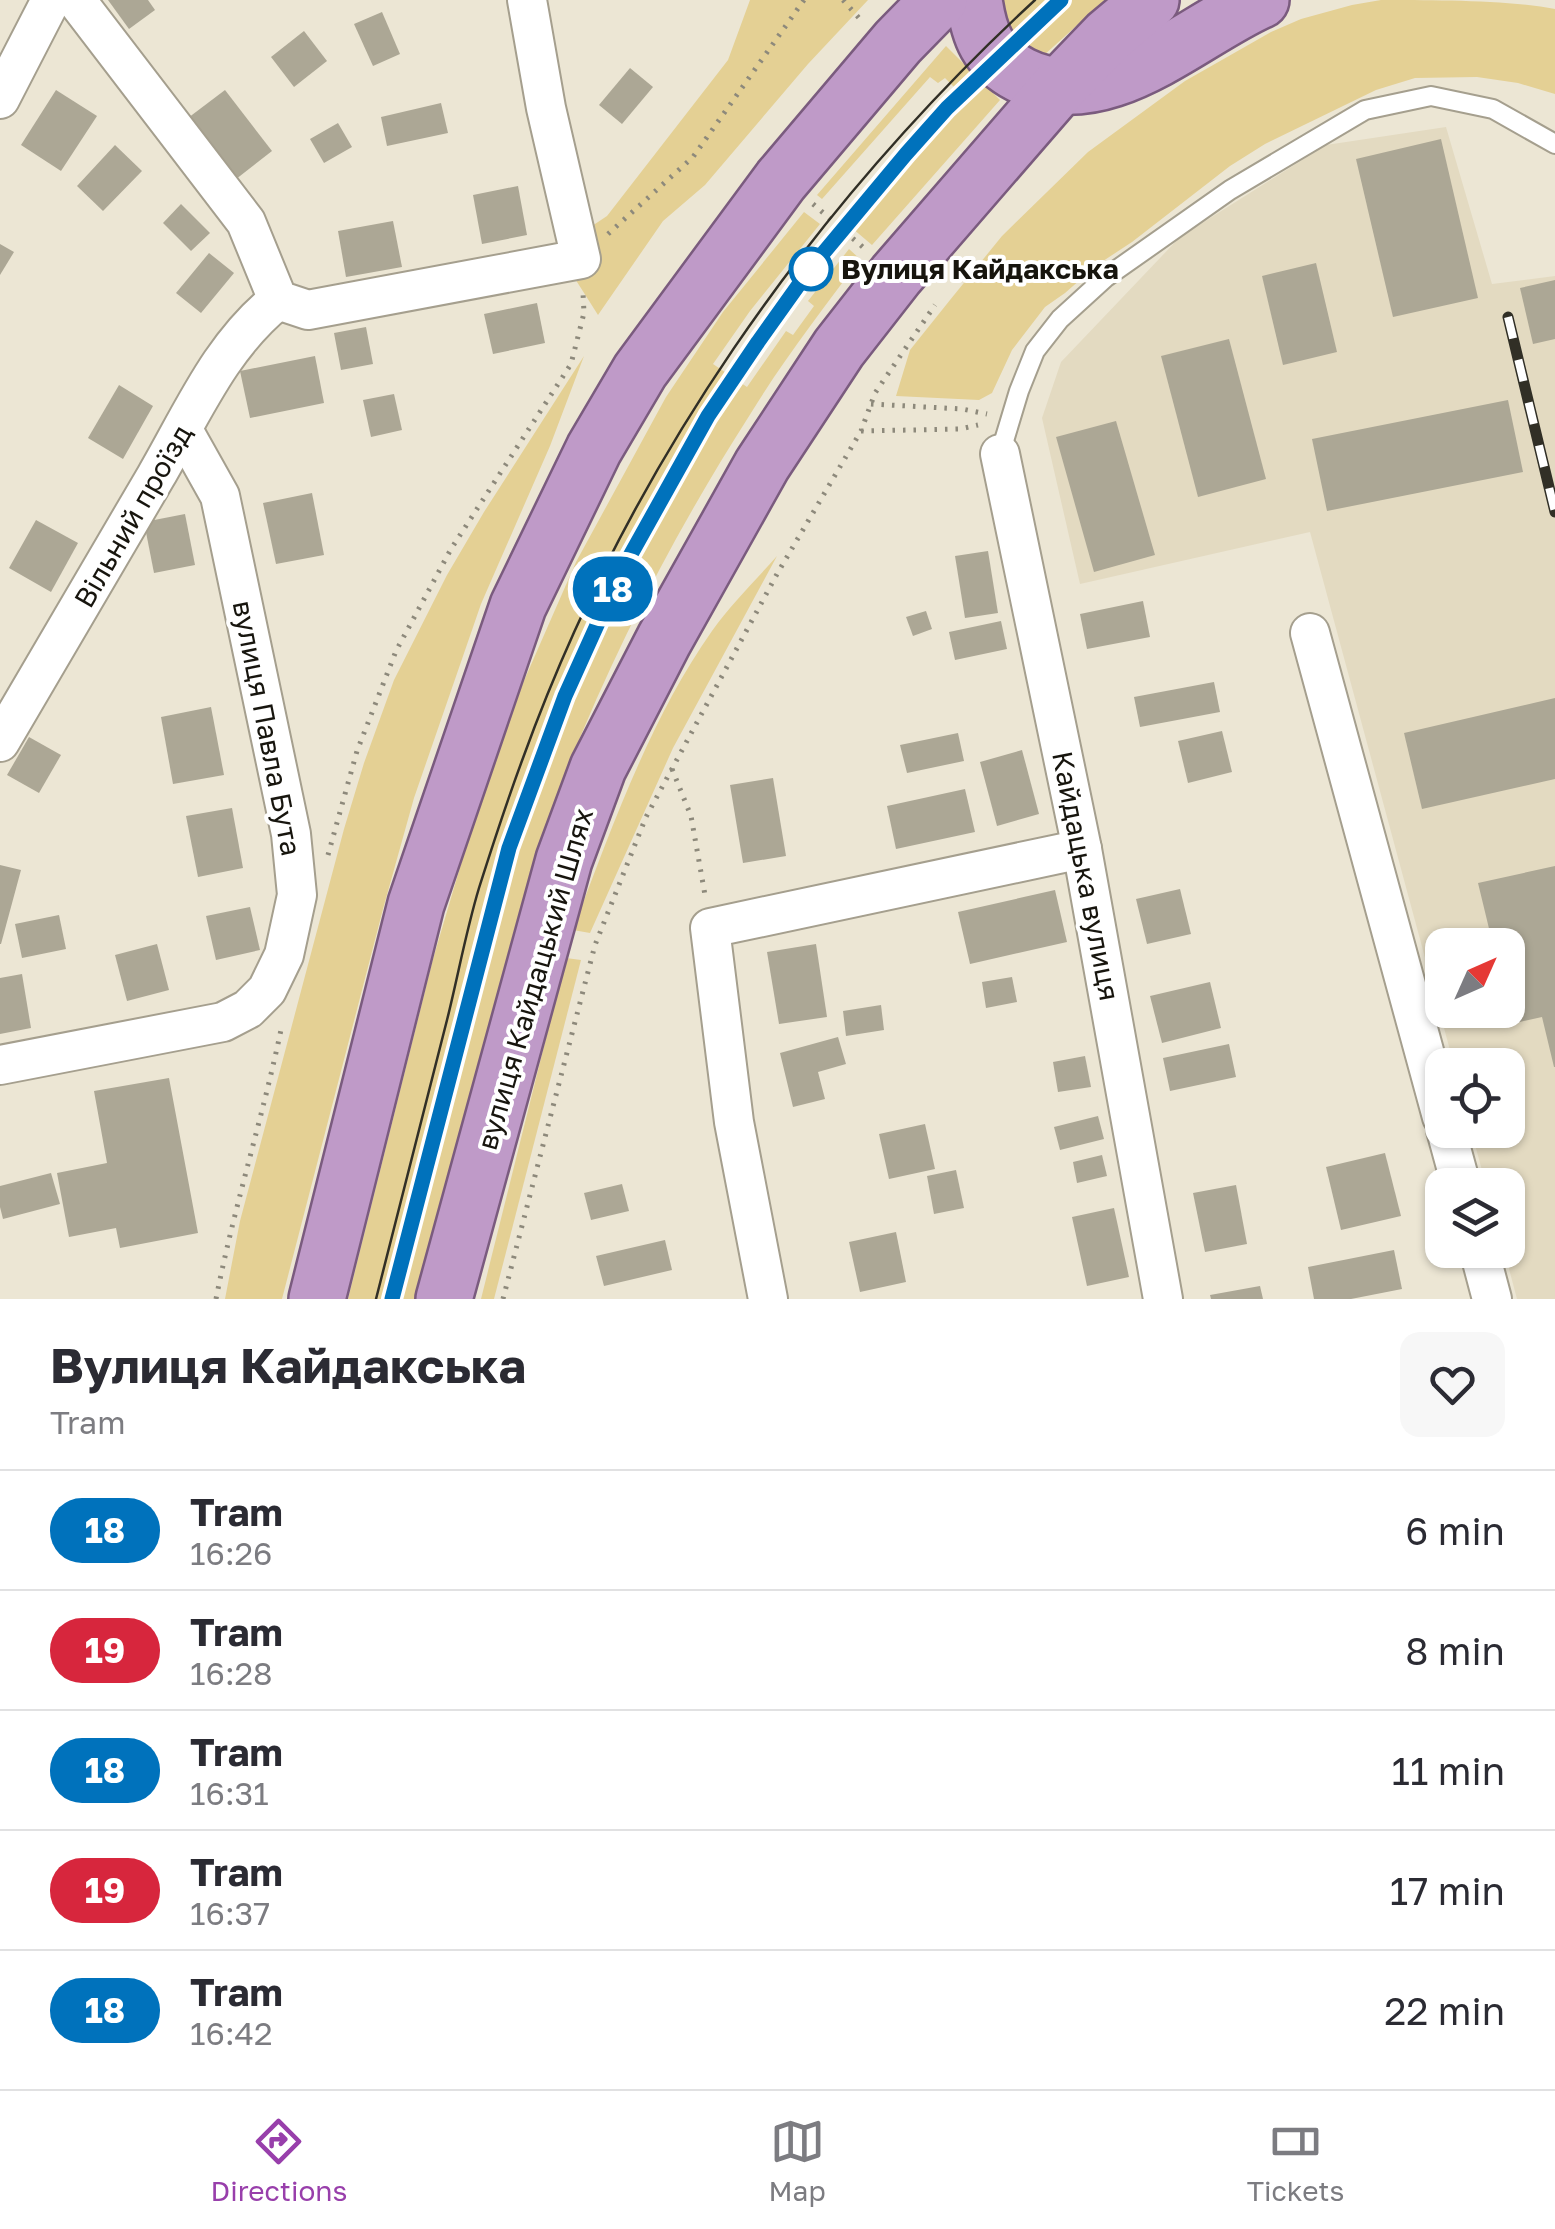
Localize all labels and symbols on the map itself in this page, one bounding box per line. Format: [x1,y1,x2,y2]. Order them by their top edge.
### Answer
marker: Вулиця Кайдакська [790,248,832,290]
place label: Вулиця Кайдакська [841,252,1119,285]
street label: Вільний проїзд [67,418,198,613]
line badge: 18 [568,556,658,622]
street label: вулиця Павла Бута [227,597,308,858]
street label: Кайдацька вулиця [1046,748,1127,1003]
street label: вулиця Кайдацький Шлях [470,804,599,1154]
north arrow [1425,928,1525,1028]

